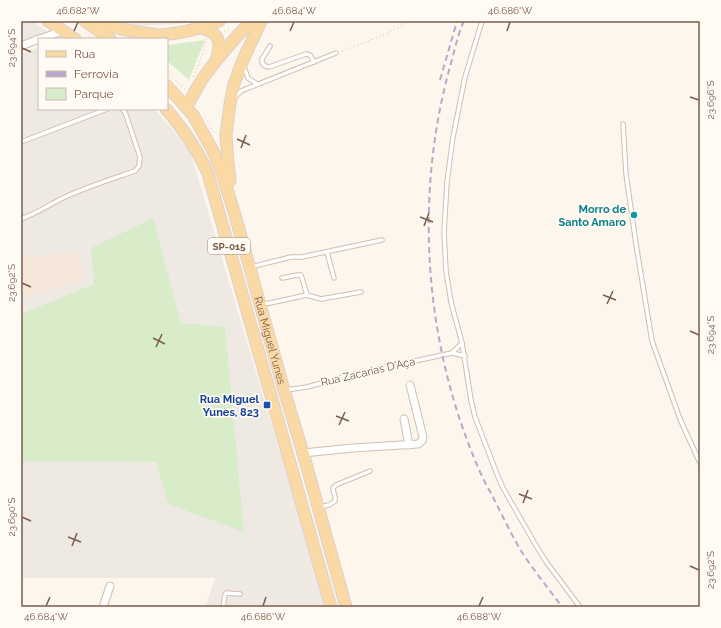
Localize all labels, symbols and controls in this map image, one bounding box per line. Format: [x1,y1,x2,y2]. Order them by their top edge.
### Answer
text: 46.682°W [56,5,100,16]
text: 46.684°W [272,5,316,16]
text: 46.686°W [488,5,533,16]
text: 23.694°S [6,29,17,67]
legend [38,38,168,110]
text: Rua [74,47,95,61]
text: Ferrovia [74,67,118,81]
text: 23.696°S [705,80,716,120]
text: Parque [74,87,114,101]
place label: Morro de Santo Amaro [558,203,626,229]
marker: Morro de Santo Amaro [629,210,639,220]
road number: SP-015 [208,238,250,254]
text: 23.692°S [6,264,17,302]
street label: Rua Miguel Yunes [252,295,289,386]
text: 23.694°S [705,316,716,354]
street label: Rua Zacarias D'Aça [320,355,416,389]
place label: Rua Miguel Yunes, 823 [200,393,259,419]
marker: Rua Miguel Yunes, 823 [262,400,272,410]
text: 23.690°S [6,498,17,536]
text: 23.692°S [705,551,716,589]
text: 46.684°W [24,611,68,622]
text: 46.686°W [241,611,286,622]
text: 46.688°W [457,611,502,622]

